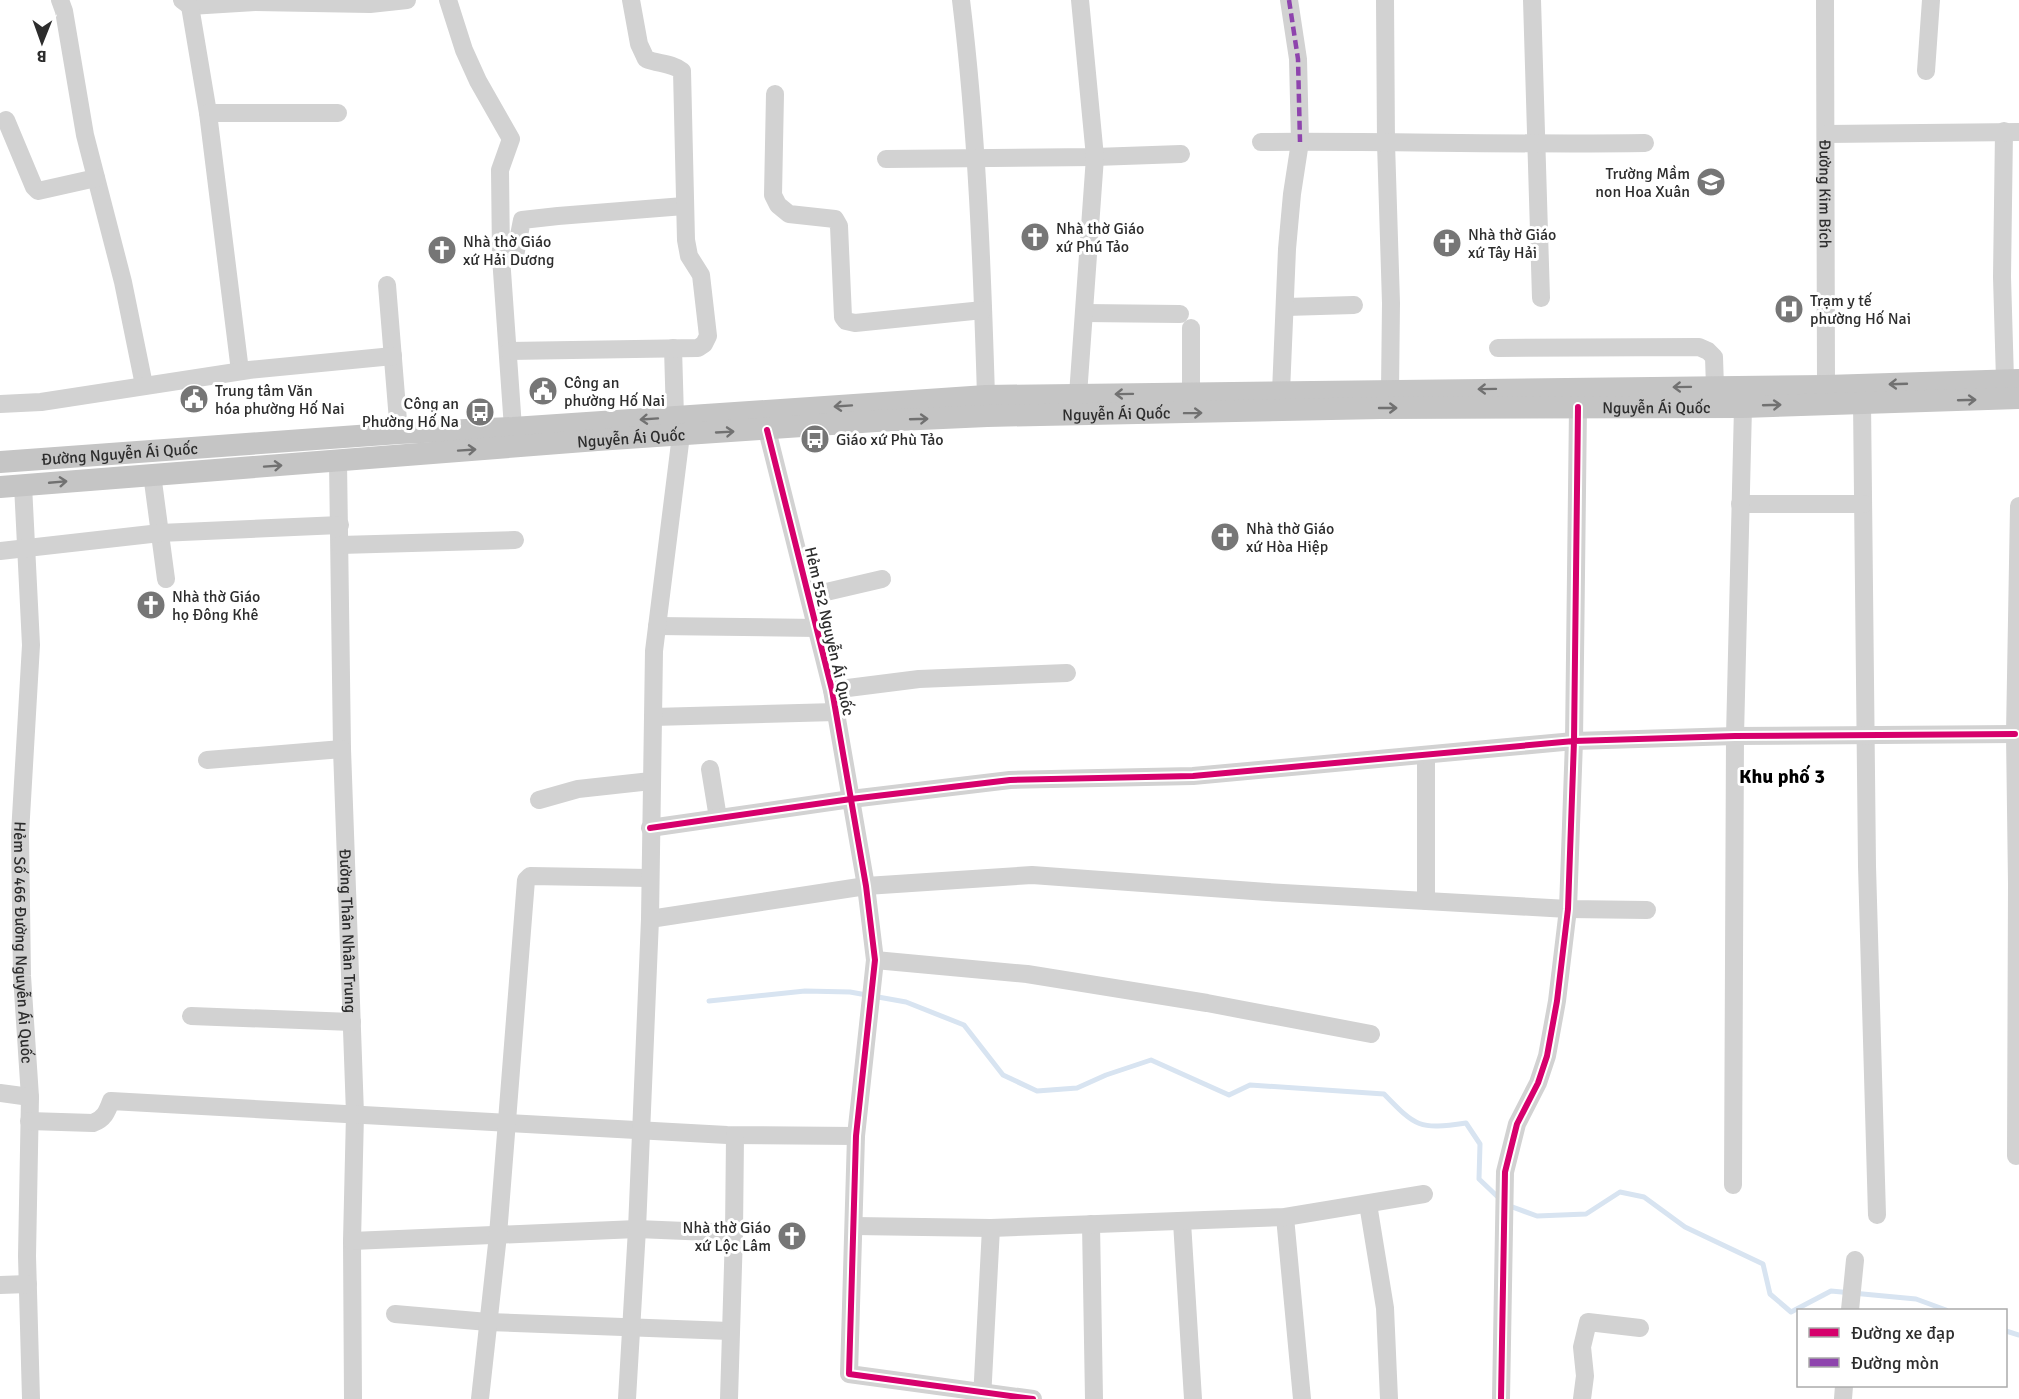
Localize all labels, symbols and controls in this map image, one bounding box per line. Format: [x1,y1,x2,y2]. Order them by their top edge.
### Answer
north arrow [12,12,72,72]
text: B [37,46,47,66]
street label: Đường Kim Bích [1814,139,1835,249]
place label: Trường Mầm non Hoa Xuân [1595,164,1690,202]
school or university icon: Trường Mầm non Hoa Xuân [1695,166,1727,198]
place label: Nhà thờ Giáo xứ Phú Tảo [1056,219,1144,257]
church icon: Nhà thờ Giáo xứ Phú Tảo [1019,221,1051,253]
place label: Nhà thờ Giáo xứ Tây Hải [1468,225,1556,263]
church icon: Nhà thờ Giáo xứ Tây Hải [1431,227,1463,259]
place label: Nhà thờ Giáo xứ Hải Dương [463,232,554,270]
church icon: Nhà thờ Giáo xứ Hải Dương [426,234,458,266]
place label: Trạm y tế phường Hố Nai [1810,291,1911,329]
hospital icon: Trạm y tế phường Hố Nai [1773,293,1805,325]
place label: Công an phường Hố Nai [564,373,665,411]
public building icon: Công an phường Hố Nai [527,375,559,407]
one-way arrow [1888,378,1908,390]
place label: Trung tâm Văn hóa phường Hố Nai [215,381,345,419]
one-way arrow [1672,382,1692,393]
public building icon: Trung tâm Văn hóa phường Hố Nai [178,383,210,415]
one-way arrow [1477,384,1497,395]
one-way arrow [1114,388,1134,399]
place label: Công an Phường Hố Na [362,394,459,432]
one-way arrow [1956,394,1976,405]
bus stop icon: Công an Phường Hố Na [464,396,496,428]
street label: Nguyễn Ái Quốc [1602,398,1711,418]
one-way arrow [834,400,854,411]
one-way arrow [1761,400,1781,411]
one-way arrow [1377,402,1397,414]
street label: Nguyễn Ái Quốc [1062,403,1171,425]
one-way arrow [1182,407,1202,419]
one-way arrow [639,413,659,424]
one-way arrow [909,414,929,425]
bus stop icon: Giáo xứ Phù Tảo [799,423,831,455]
street label: Nguyễn Ái Quốc [576,425,686,453]
one-way arrow [714,426,734,437]
place label: Giáo xứ Phù Tảo [836,430,944,450]
street label: Đường Nguyễn Ái Quốc [41,439,199,470]
one-way arrow [457,445,477,456]
one-way arrow [263,460,283,471]
one-way arrow [48,476,68,487]
place label: Nhà thờ Giáo xứ Hòa Hiệp [1246,519,1334,557]
church icon: Nhà thờ Giáo xứ Hòa Hiệp [1209,521,1241,553]
street label: Hẻm 552 Nguyễn Ái Quốc [800,545,858,718]
place label: Nhà thờ Giáo họ Đông Khê [172,587,260,625]
church icon: Nhà thờ Giáo họ Đông Khê [135,589,167,621]
district label: Khu phố 3 [1739,764,1825,789]
street label: Hẻm Số 466 Đường Nguyễn Ái Quốc [9,821,37,1064]
street label: Đường Thân Nhân Trung [335,848,360,1013]
place label: Nhà thờ Giáo xứ Lộc Lâm [683,1218,771,1256]
church icon: Nhà thờ Giáo xứ Lộc Lâm [776,1220,808,1252]
legend [1797,1309,2007,1387]
text: Đường xe đạp [1851,1322,1955,1344]
text: Đường mòn [1851,1352,1939,1374]

